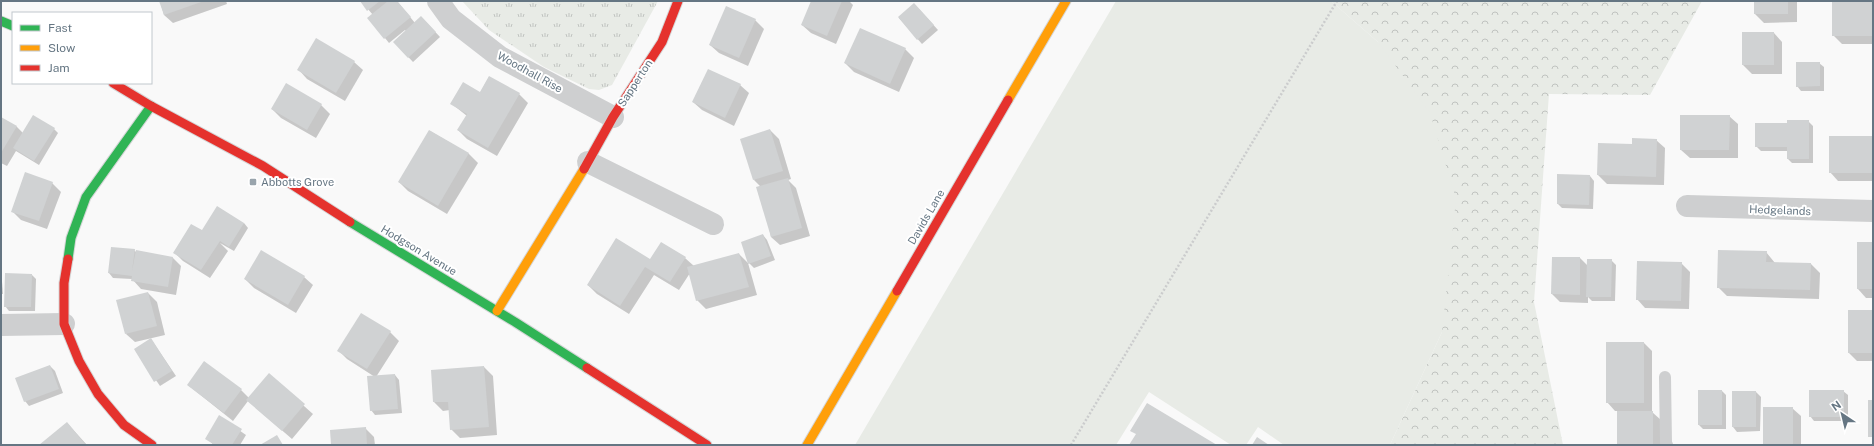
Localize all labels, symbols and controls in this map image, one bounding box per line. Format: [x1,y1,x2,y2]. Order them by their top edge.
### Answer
legend [12,12,152,84]
text: Fast [48,21,73,35]
text: Slow [48,41,76,55]
street label: Woodhall Rise [495,49,565,95]
street label: Sapperton [615,57,655,109]
text: Jam [48,61,70,75]
place label: Abbotts Grove [261,176,334,188]
marker: Abbotts Grove [248,177,258,187]
street label: Davids Lane [905,187,947,247]
street label: Hedgelands [1749,203,1812,217]
street label: Hodgson Avenue [379,223,459,277]
north arrow [1822,394,1862,434]
text: N [1829,398,1843,413]

